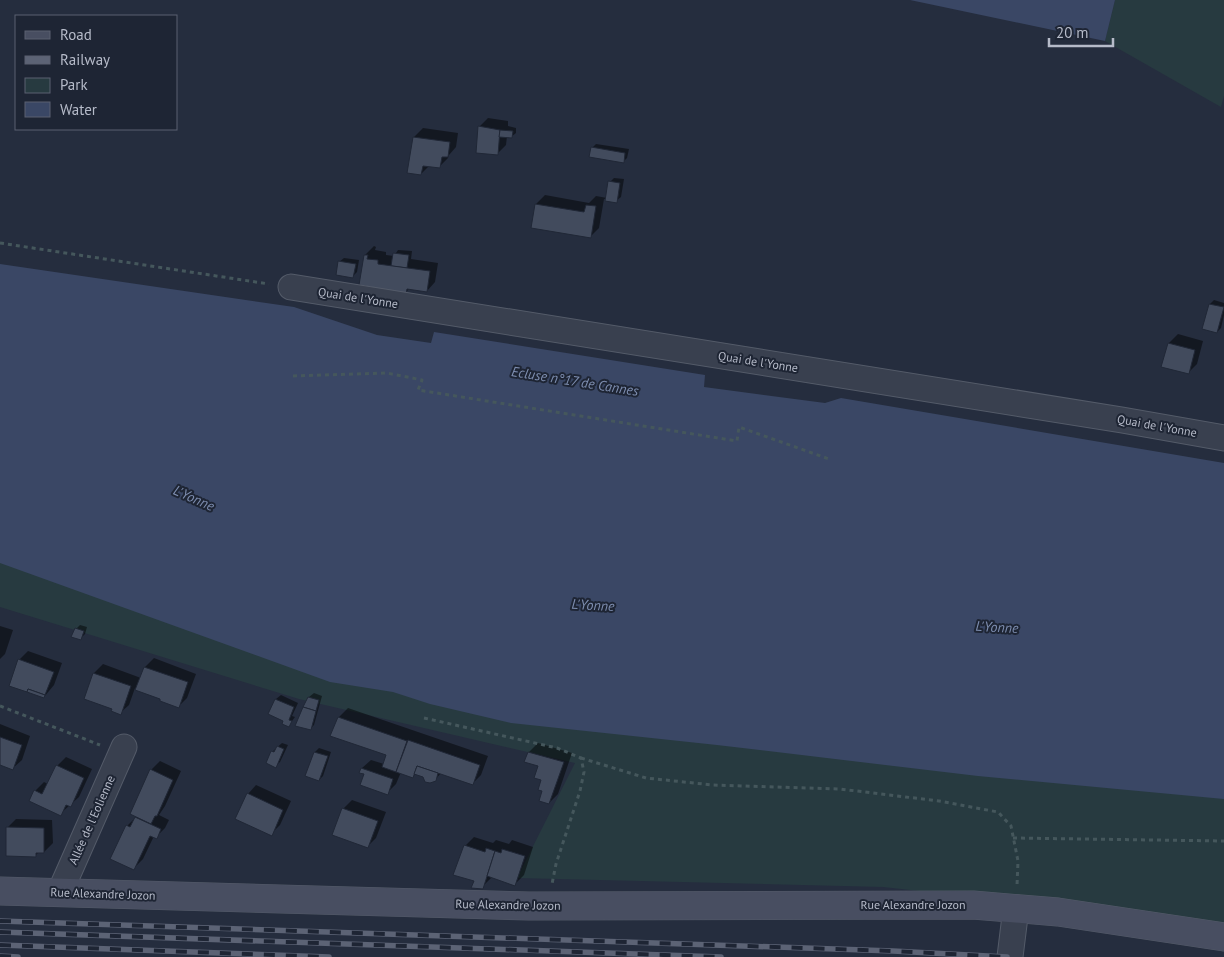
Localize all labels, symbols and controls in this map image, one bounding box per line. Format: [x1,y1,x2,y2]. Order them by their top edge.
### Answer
legend [15,15,178,130]
scale bar [1049,15,1113,47]
text: 20 m [1056,23,1089,42]
text: Road [60,25,92,44]
text: Railway [60,50,110,69]
text: Park [60,75,88,94]
text: Water [60,100,97,119]
street label: Quai de l'Yonne [317,284,399,311]
street label: Quai de l'Yonne [717,348,799,375]
water label: Ecluse n°17 de Cannes [510,362,640,400]
street label: Quai de l'Yonne [1116,411,1198,440]
water label: L'Yonne [171,481,218,515]
water label: L'Yonne [571,595,615,615]
water label: L'Yonne [975,617,1019,637]
street label: Allée de l'Eolienne [65,773,118,867]
street label: Rue Alexandre Jozon [50,884,156,903]
street label: Rue Alexandre Jozon [455,896,561,913]
street label: Rue Alexandre Jozon [860,897,966,912]

